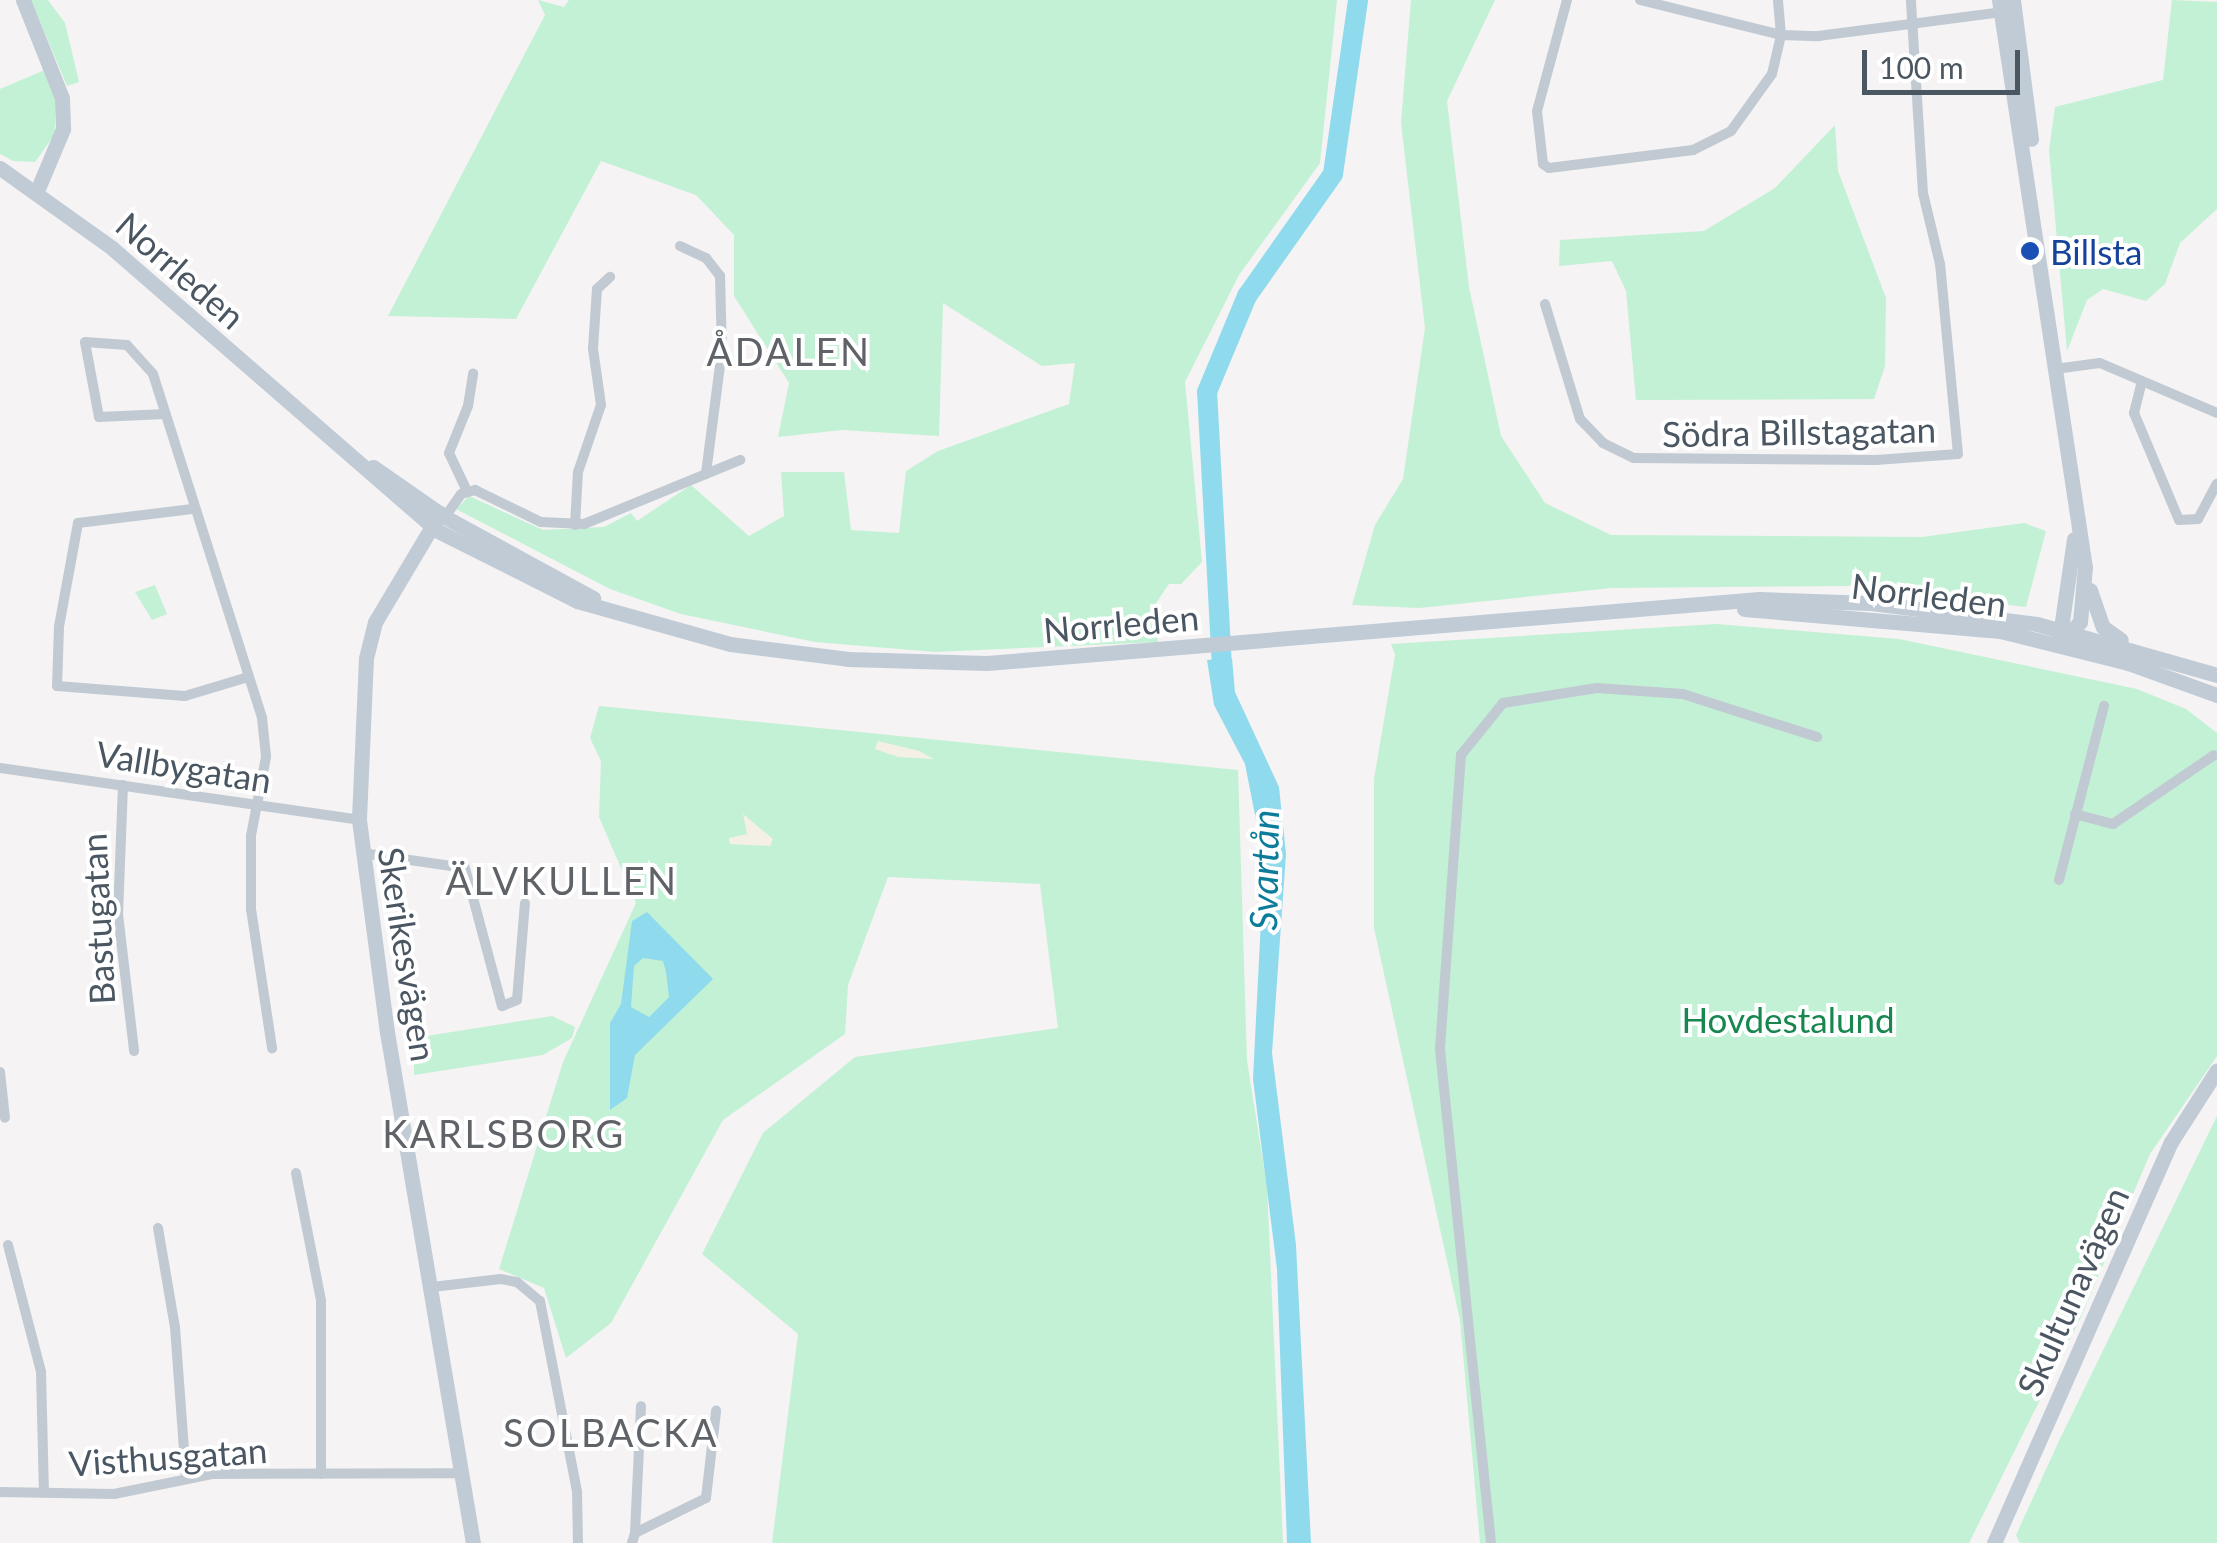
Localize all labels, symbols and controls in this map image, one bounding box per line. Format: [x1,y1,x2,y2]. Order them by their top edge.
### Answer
scale bar [1867,30,2024,92]
text: 100 m [1879,49,1964,85]
street label: Norrleden [108,203,254,337]
place label: Billsta [2050,230,2142,272]
marker: Billsta [2019,240,2041,262]
district label: ÅDALEN [706,329,872,375]
street label: Södra Billstagatan [1662,408,1936,454]
street label: Norrleden [1849,564,2009,624]
street label: Norrleden [1042,595,1200,651]
street label: Vallbygatan [93,731,275,801]
water label: Svartån [1240,809,1288,931]
street label: Bastugatan [72,832,122,1006]
street label: Skerikesvägen [370,844,446,1064]
district label: ÄLVKULLEN [445,858,679,904]
park label: Hovdestalund [1681,998,1895,1040]
district label: KARLSBORG [382,1111,626,1157]
street label: Skultunavägen [2007,1180,2137,1402]
district label: SOLBACKA [503,1410,719,1456]
street label: Visthusgatan [67,1428,269,1484]

